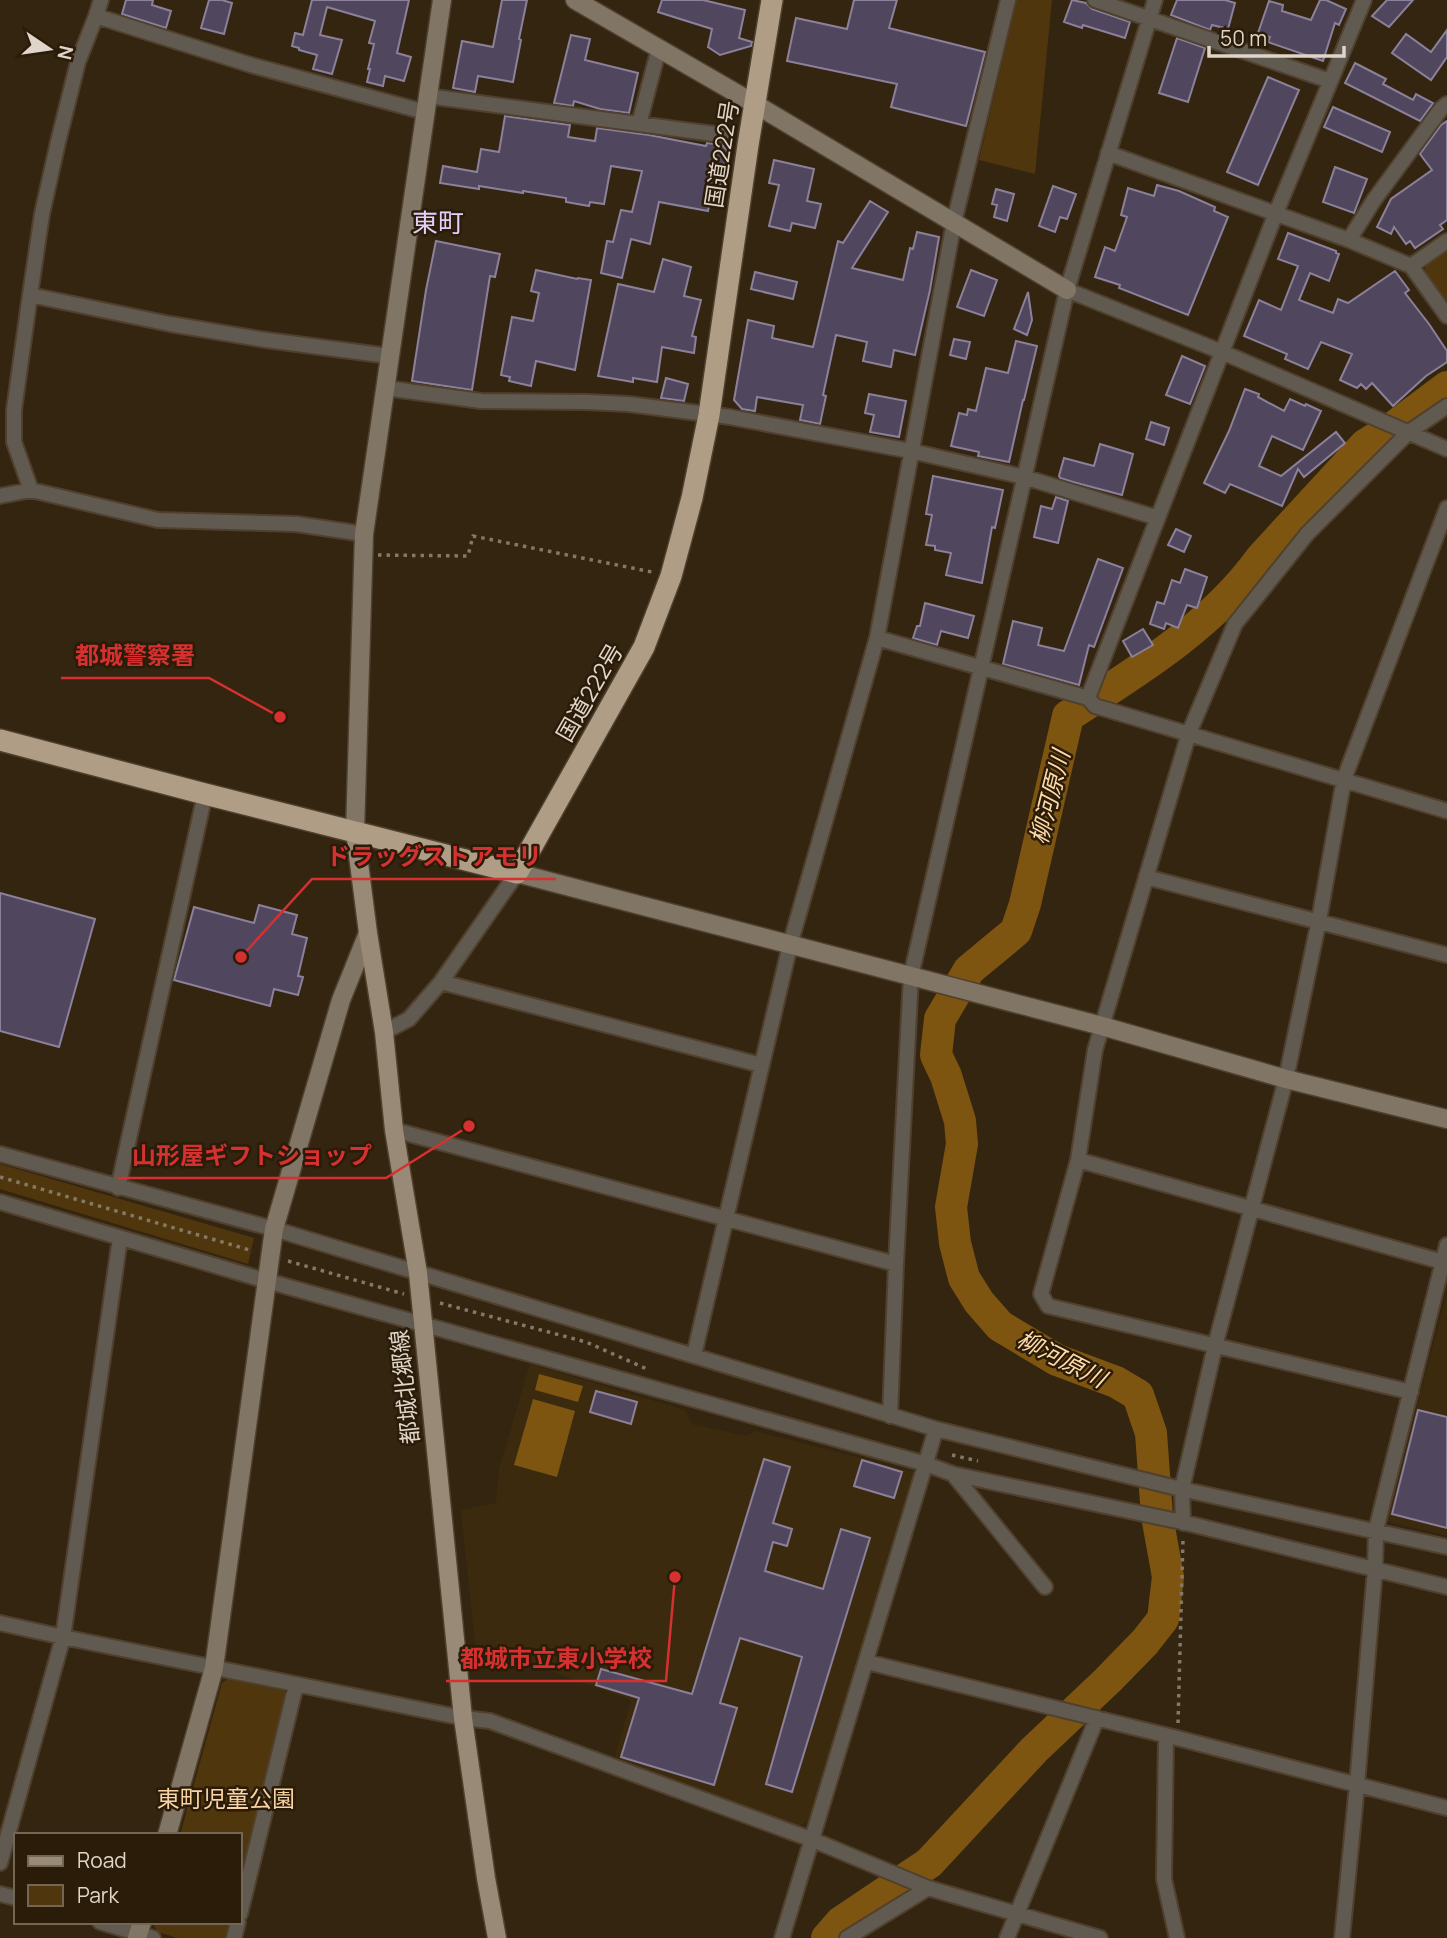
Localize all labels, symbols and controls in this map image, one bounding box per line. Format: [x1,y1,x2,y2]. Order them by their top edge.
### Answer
north arrow [14,14,84,84]
scale bar [1209,14,1344,58]
text: 50 m [1220,24,1267,52]
text: N [51,43,80,62]
street label: 国道222号 [697,98,745,210]
district label: 東町 [412,204,464,240]
callout: 都城警察署 [61,633,209,678]
street label: 国道222号 [548,637,630,747]
text: 都城警察署 [75,638,195,671]
water label: 柳河原川 [1021,744,1077,848]
callout: ドラッグストアモリ [312,834,556,879]
text: ドラッグストアモリ [326,839,542,872]
callout: 山形屋ギフトショップ [118,1133,386,1178]
text: 山形屋ギフトショップ [132,1138,372,1171]
water label: 柳河原川 [1012,1322,1115,1396]
street label: 都城北郷線 [382,1328,426,1446]
callout: 都城市立東小学校 [446,1636,666,1681]
text: 都城市立東小学校 [460,1641,652,1674]
park label: 東町児童公園 [157,1782,295,1814]
legend [14,1833,242,1924]
text: Road [77,1846,127,1874]
text: Park [77,1881,119,1909]

